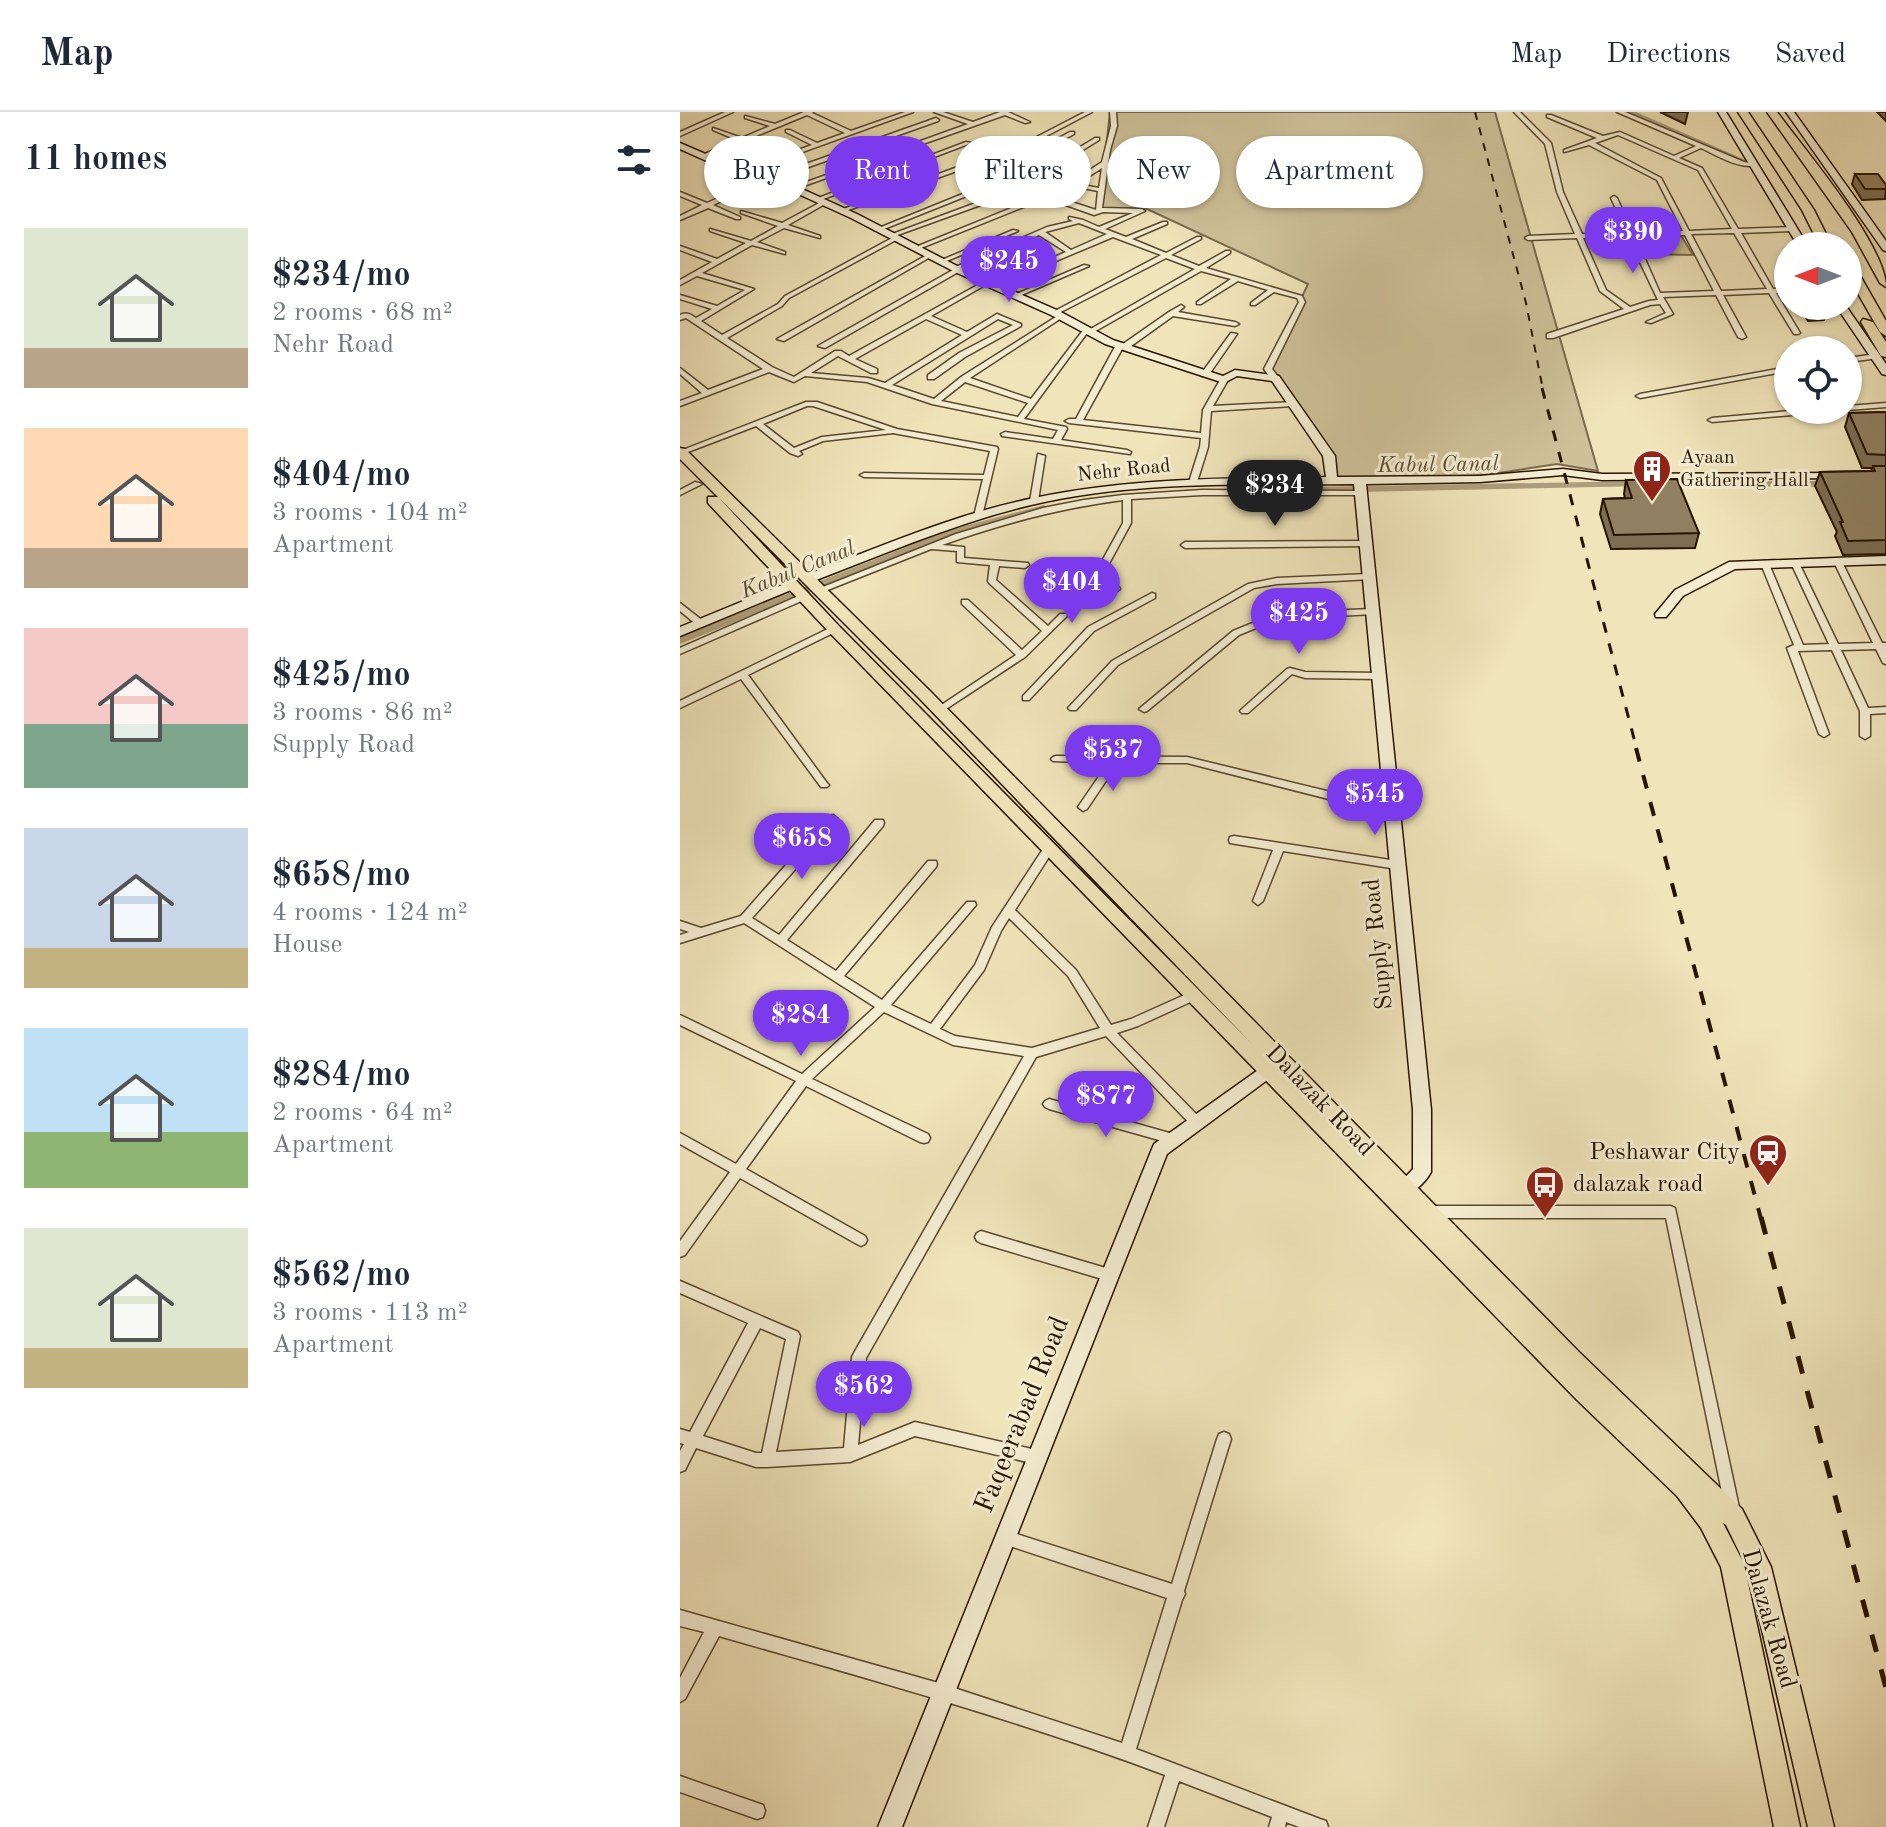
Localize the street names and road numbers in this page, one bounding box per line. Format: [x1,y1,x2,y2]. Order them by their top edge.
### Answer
street label: Nehr Road [1076,456,1172,486]
street label: Supply Road [1360,877,1398,1011]
street label: Dalazak Road [1260,1041,1378,1161]
street label: Faqeerabad Road [971,1313,1075,1517]
street label: Dalazak Road [1737,1546,1799,1692]

